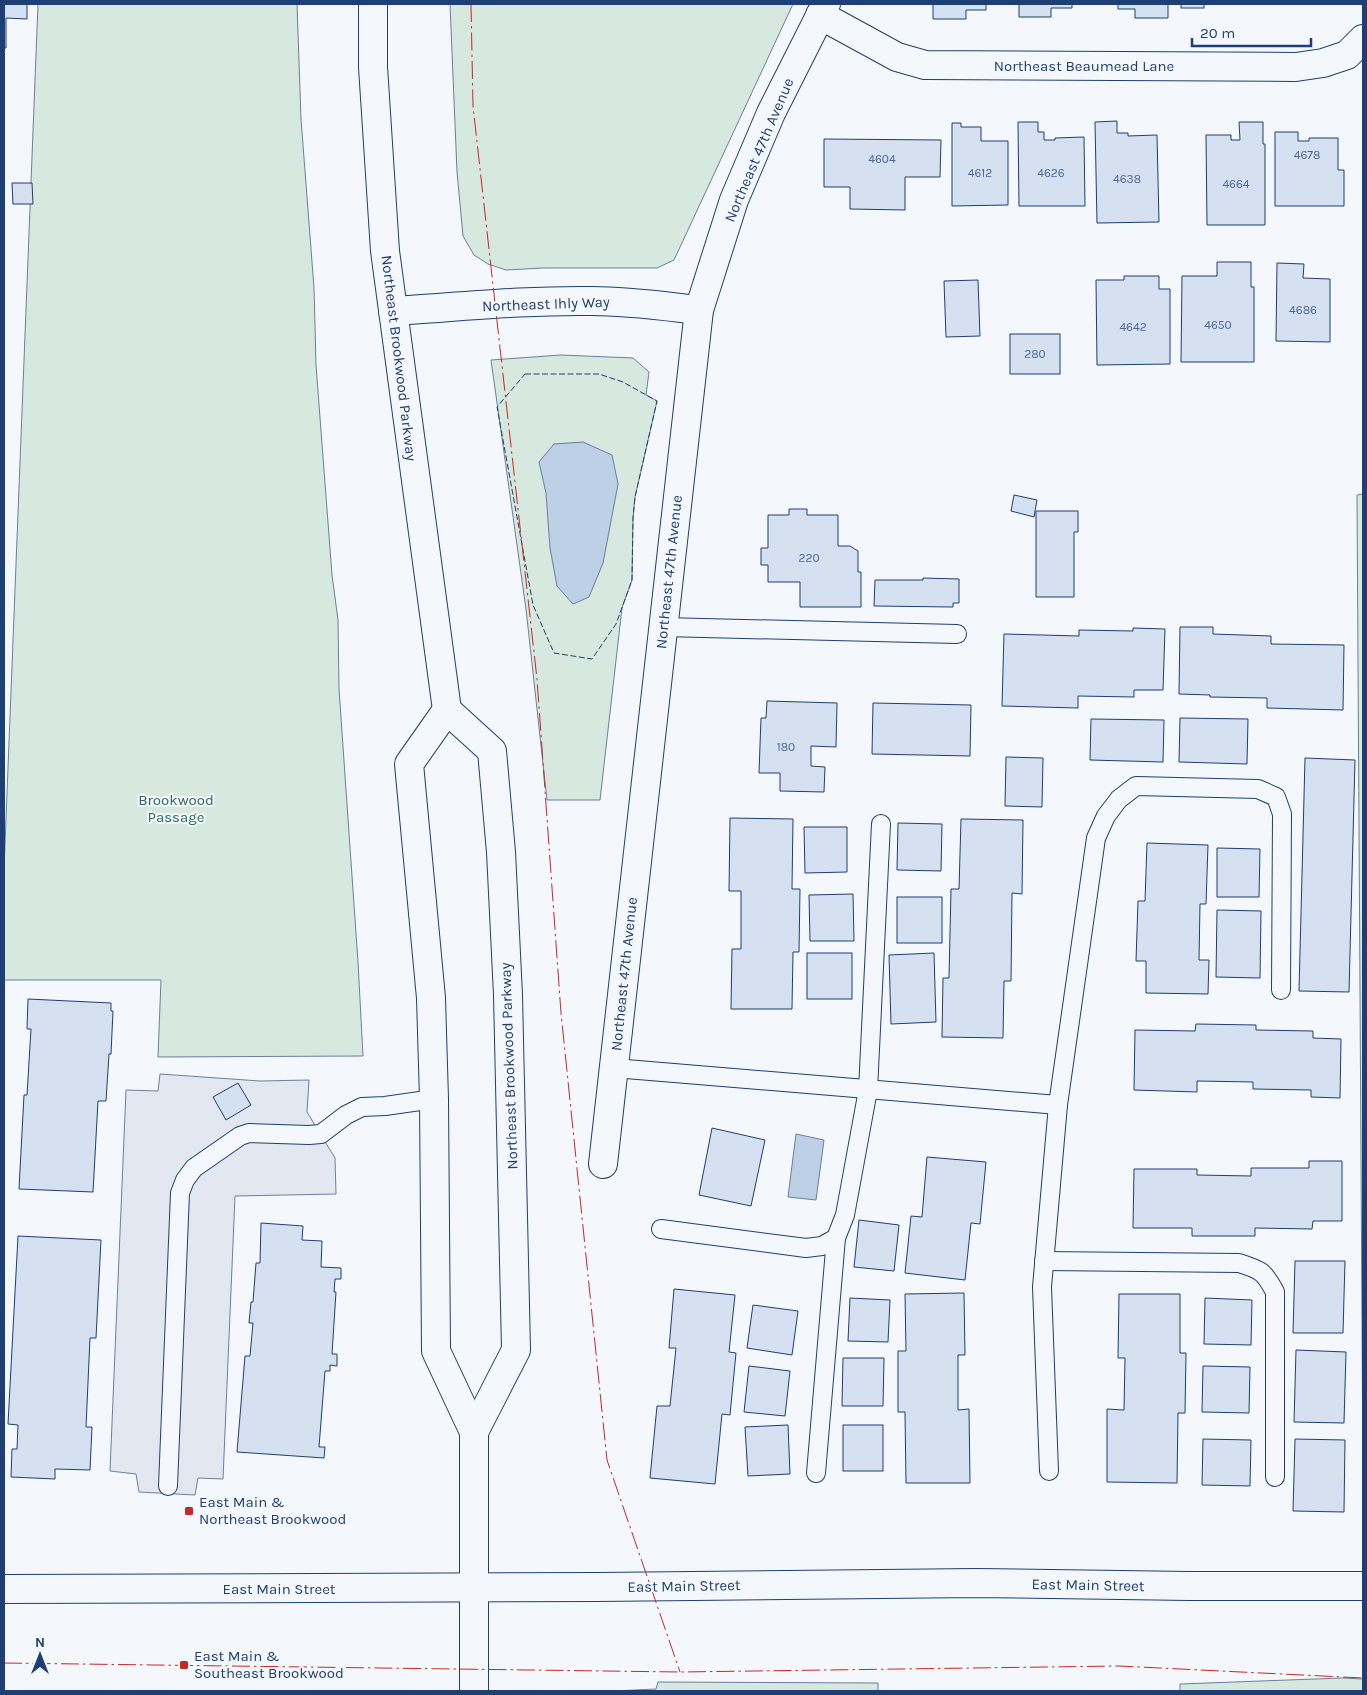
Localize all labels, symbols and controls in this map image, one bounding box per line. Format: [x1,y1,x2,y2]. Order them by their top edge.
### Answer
scale bar [1192,15,1311,47]
text: 20 m [1200,24,1235,42]
street label: Northeast Beaumead Lane [994,57,1174,75]
street label: Northeast 47th Avenue [721,75,797,225]
house number: 4678 [1294,148,1320,162]
house number: 4604 [868,152,896,166]
house number: 4612 [968,166,992,180]
house number: 4626 [1037,166,1065,180]
house number: 4638 [1113,172,1141,186]
house number: 4664 [1222,177,1250,191]
street label: Northeast Brookwood Parkway [377,254,421,462]
street label: Northeast Ihly Way [482,293,610,315]
house number: 4686 [1289,303,1317,317]
house number: 4650 [1204,318,1232,332]
house number: 4642 [1119,320,1147,334]
house number: 280 [1024,347,1046,361]
street label: Northeast 47th Avenue [652,494,686,650]
house number: 220 [798,551,820,565]
house number: 180 [777,740,795,754]
park label: Brookwood Passage [138,791,214,826]
street label: Northeast 47th Avenue [607,896,641,1052]
street label: Northeast Brookwood Parkway [496,962,522,1170]
place label: East Main & Northeast Brookwood [199,1493,346,1528]
marker: East Main & Northeast Brookwood [183,1505,195,1517]
street label: East Main Street [1031,1575,1145,1595]
street label: East Main Street [627,1576,741,1596]
street label: East Main Street [223,1580,336,1598]
north arrow [15,1630,65,1680]
text: N [35,1634,45,1651]
place label: East Main & Southeast Brookwood [194,1647,344,1682]
marker: East Main & Southeast Brookwood [178,1659,190,1671]

